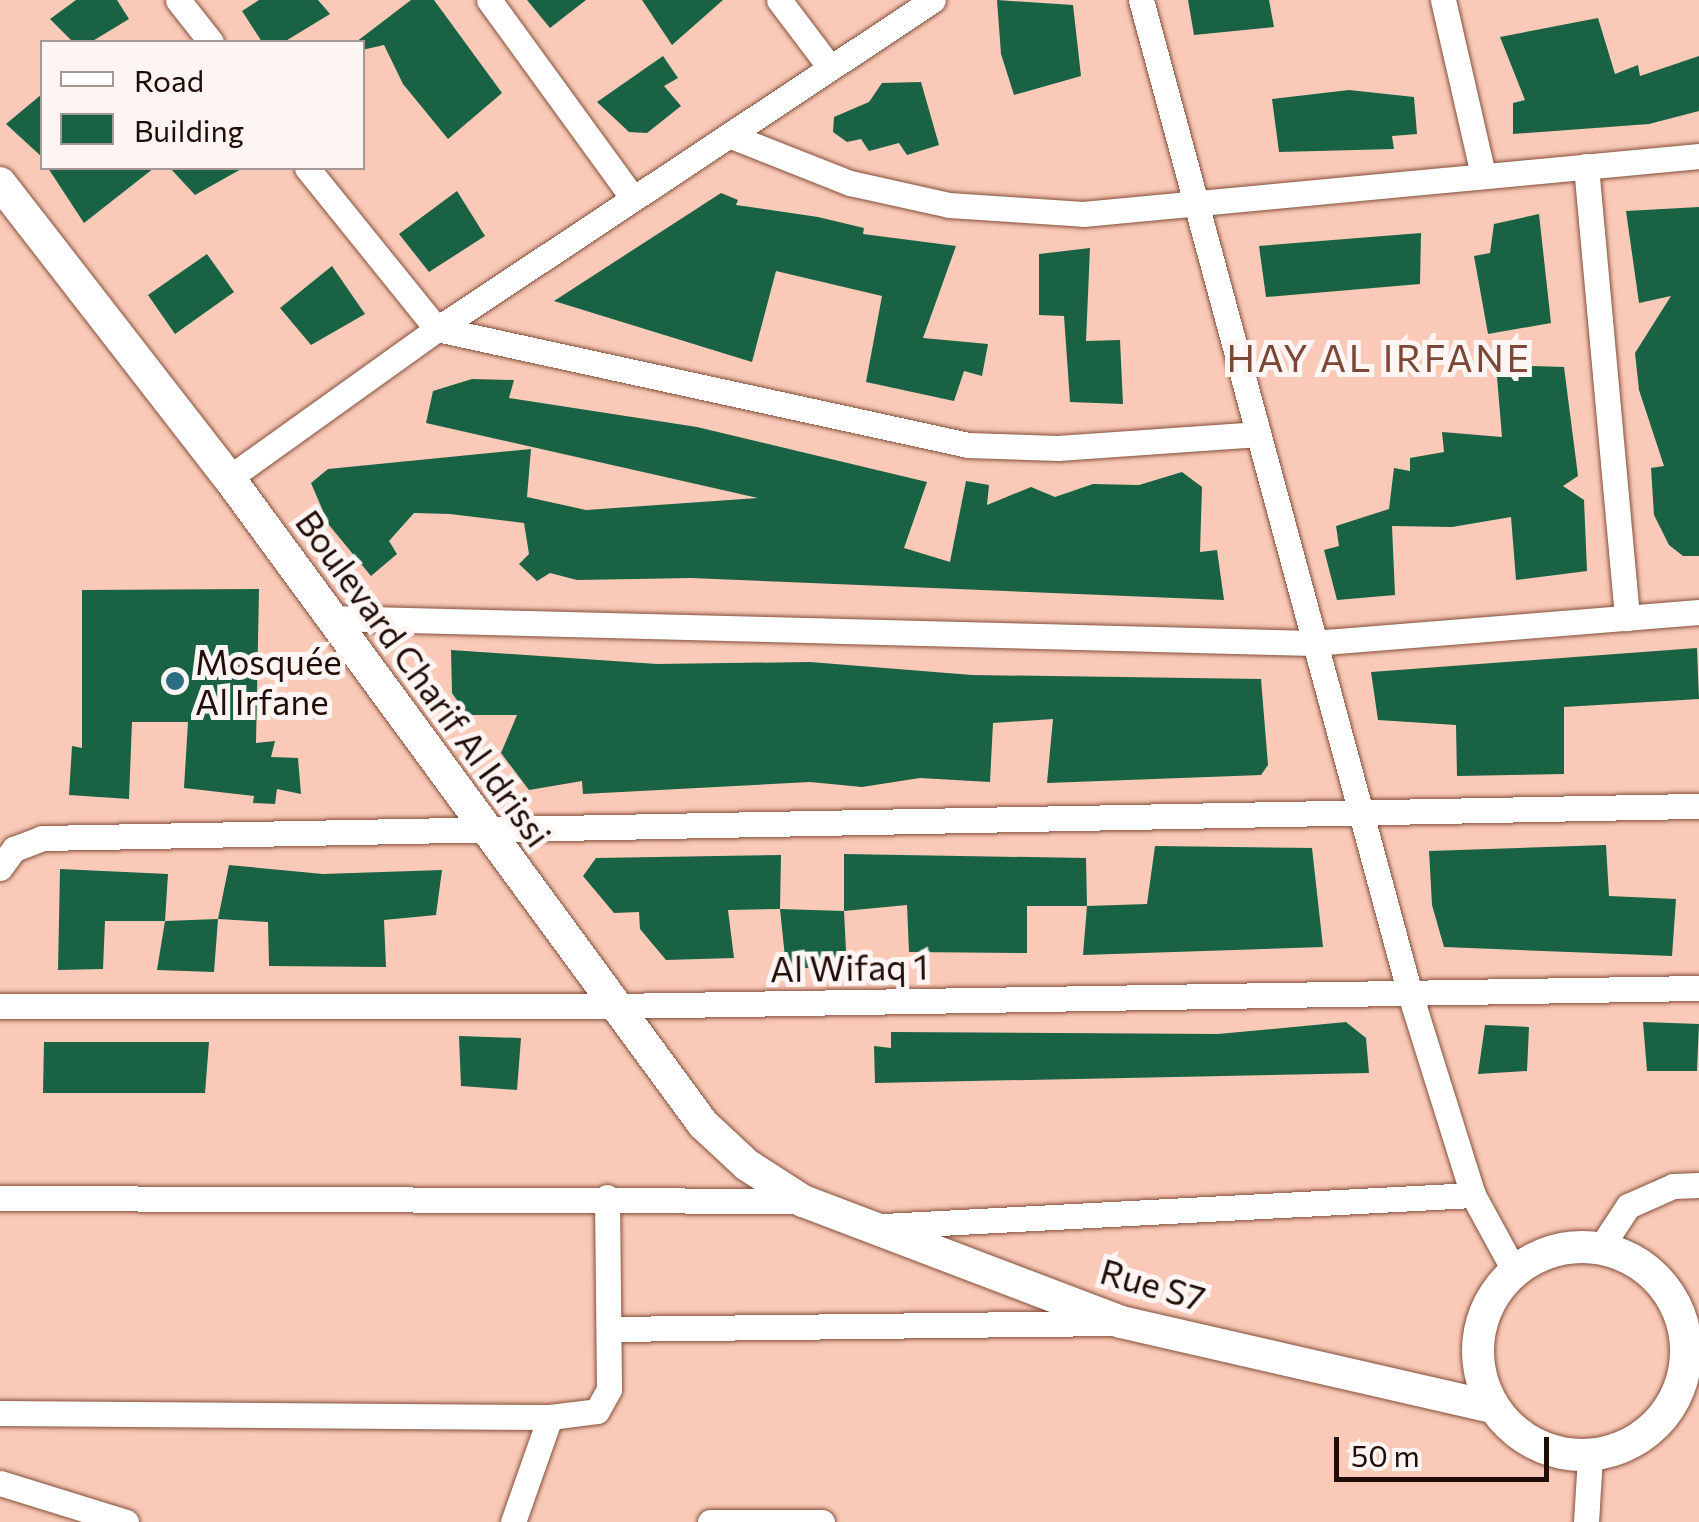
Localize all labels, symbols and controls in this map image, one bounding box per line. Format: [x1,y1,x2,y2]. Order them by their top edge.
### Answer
legend [40,40,365,170]
text: Road [134,61,204,98]
text: Building [134,111,244,148]
district label: HAY AL IRFANE [1227,334,1531,380]
street label: Boulevard Charif Al Idrissi [288,502,560,854]
place label: Mosquée Al Irfane [195,640,342,722]
marker: Mosquée Al Irfane [164,670,186,692]
street label: Al Wifaq 1 [769,945,929,989]
street label: Rue S7 [1096,1249,1210,1319]
scale bar [1339,1417,1554,1479]
text: 50 m [1351,1436,1420,1473]

